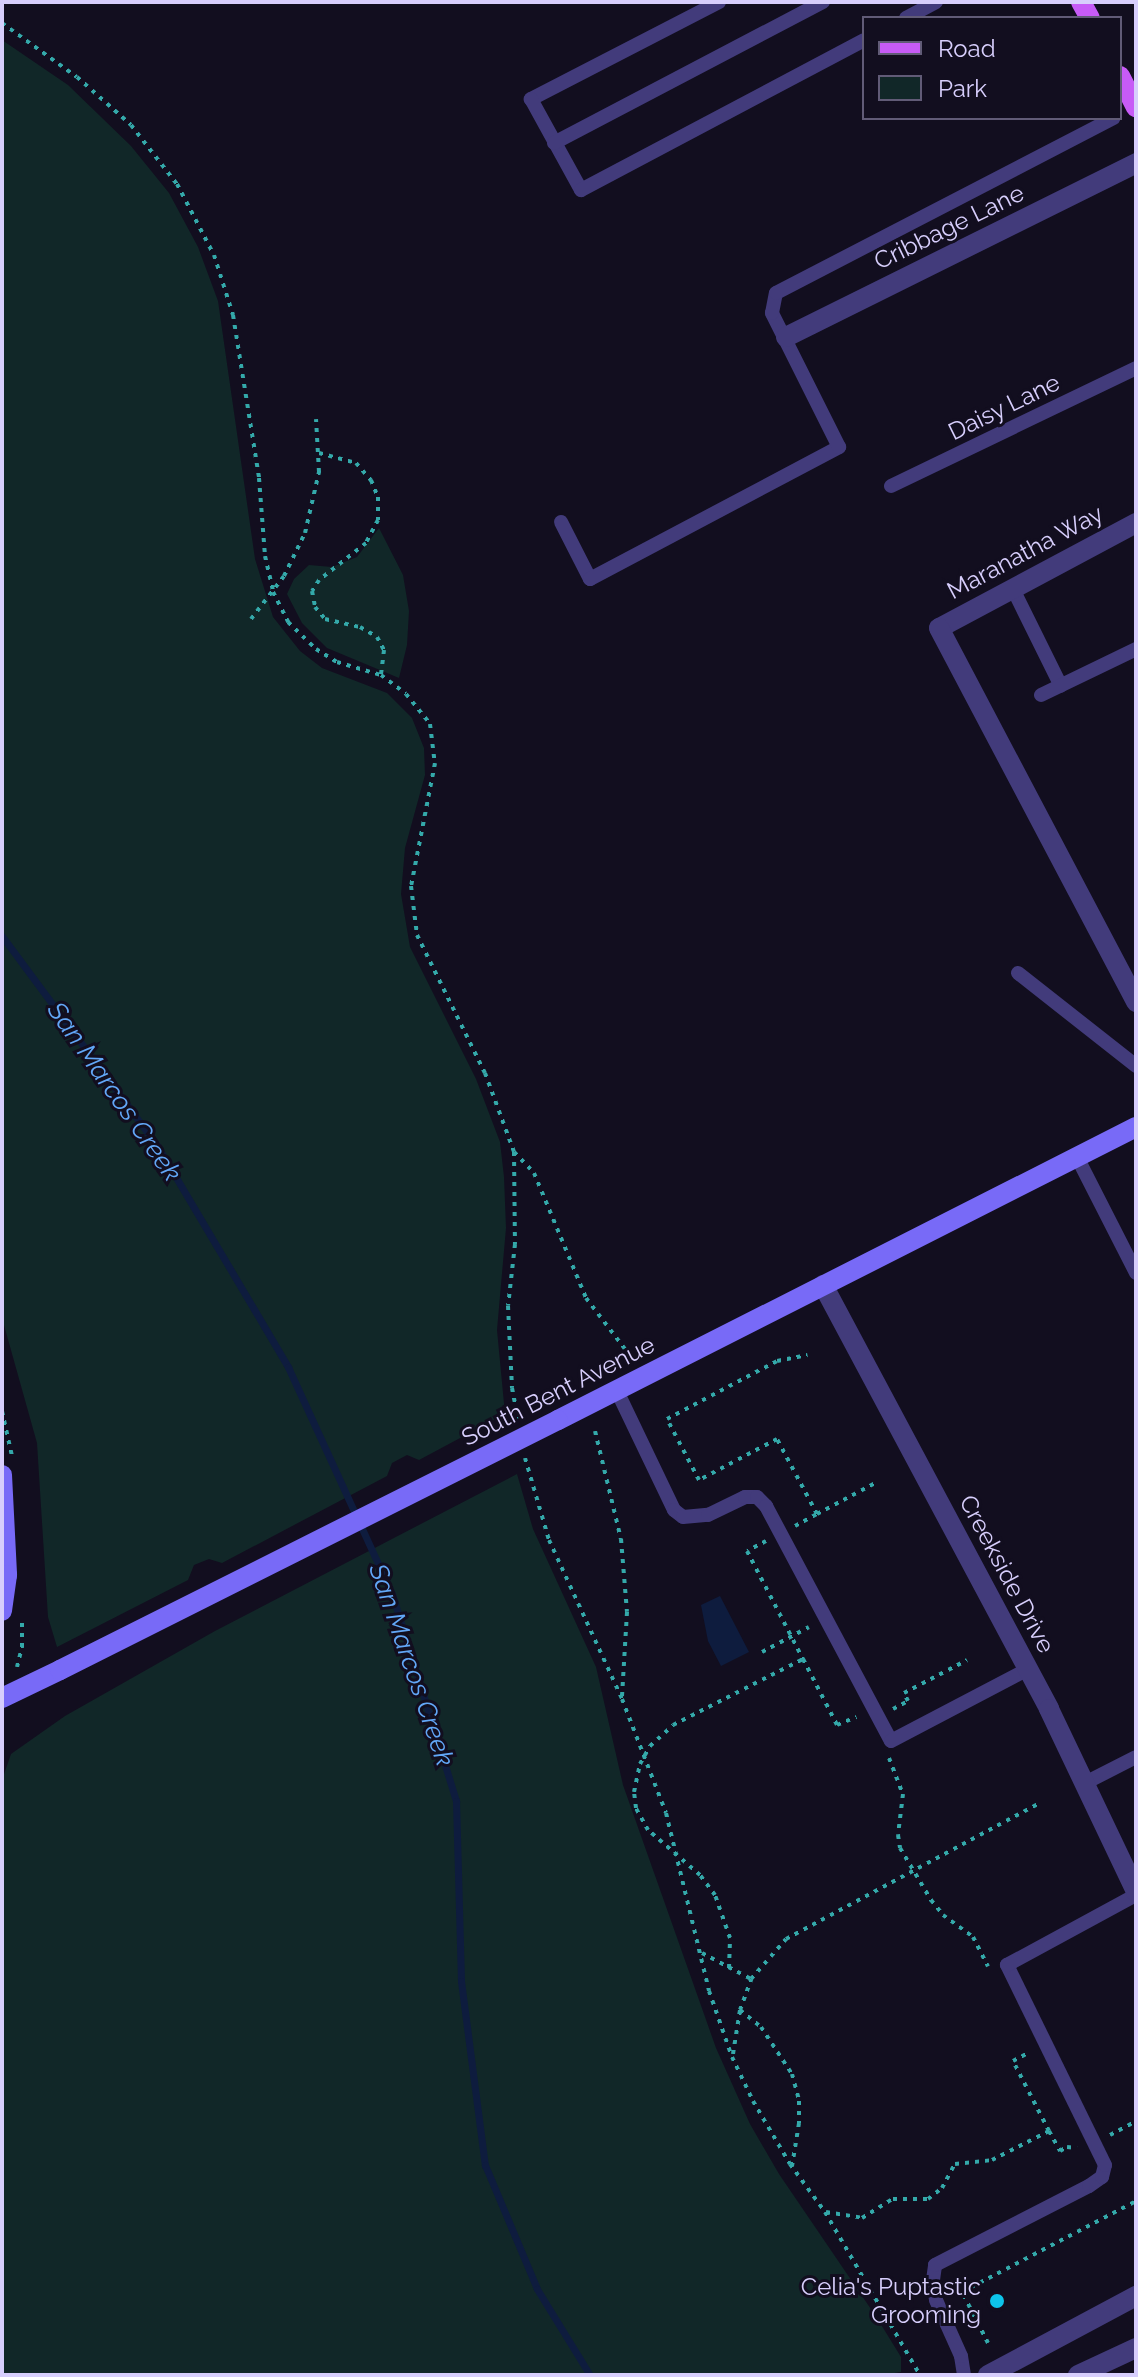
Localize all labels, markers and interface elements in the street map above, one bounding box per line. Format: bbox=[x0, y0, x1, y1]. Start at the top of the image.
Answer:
legend bbox=[862, 16, 1122, 120]
text: Road bbox=[938, 34, 996, 63]
text: Park bbox=[938, 74, 987, 103]
street label: Cribbage Lane bbox=[869, 178, 1029, 276]
street label: Daisy Lane bbox=[943, 368, 1065, 446]
street label: Maranatha Way bbox=[942, 499, 1108, 605]
water label: San Marcos Creek bbox=[40, 996, 188, 1188]
street label: South Bent Avenue bbox=[456, 1330, 660, 1452]
street label: Creekside Drive bbox=[953, 1490, 1061, 1658]
water label: San Marcos Creek bbox=[362, 1560, 460, 1770]
place label: Celia's Puptastic Grooming bbox=[801, 2273, 981, 2329]
marker: Celia's Puptastic Grooming bbox=[988, 2292, 1006, 2310]

